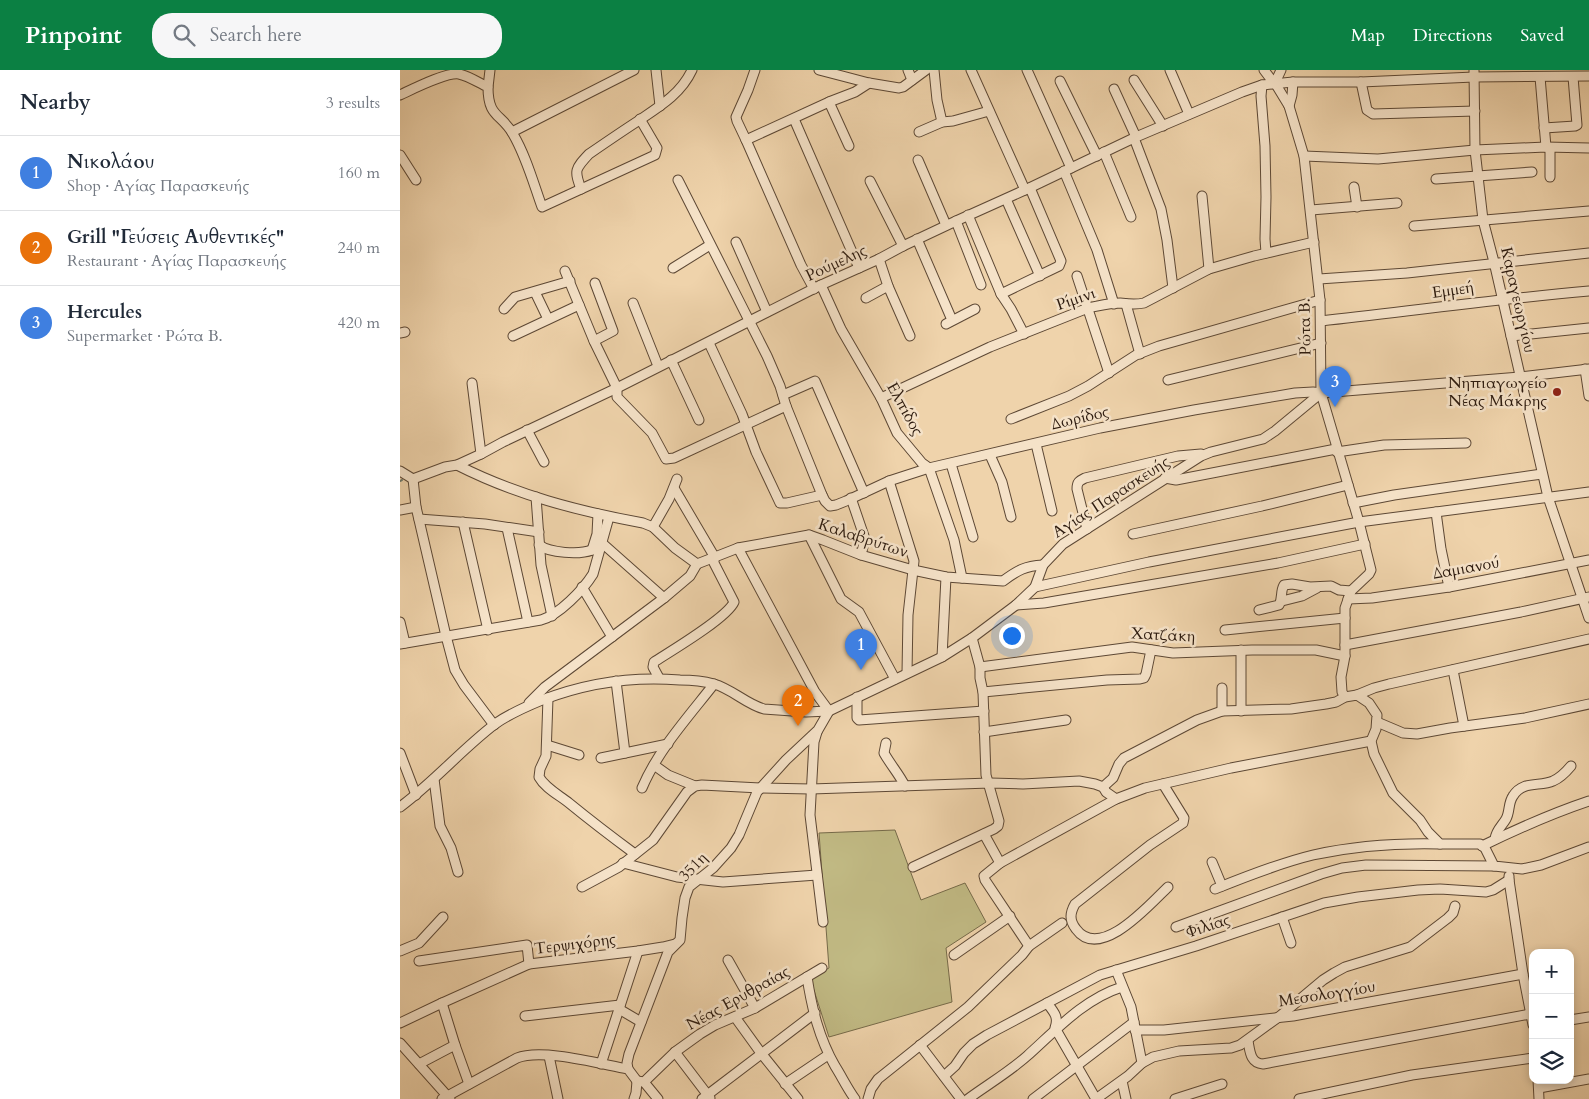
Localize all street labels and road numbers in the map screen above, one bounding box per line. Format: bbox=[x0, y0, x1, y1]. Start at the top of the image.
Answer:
street label: Ρούμελης bbox=[802, 239, 870, 287]
street label: Καραγεωργίου bbox=[1495, 245, 1541, 355]
street label: Εμμεή bbox=[1430, 276, 1476, 304]
street label: Ρίμινι bbox=[1053, 282, 1099, 316]
street label: Ρώτα Β. bbox=[1294, 298, 1316, 356]
street label: Ελπίδος bbox=[881, 378, 929, 440]
street label: Δωρίδος bbox=[1049, 401, 1111, 435]
street label: Αγίας Παρασκευής bbox=[1048, 451, 1174, 543]
street label: Καλαβρύτων bbox=[815, 513, 911, 563]
street label: Δαμιανού bbox=[1431, 551, 1501, 585]
street label: Χατζάκη bbox=[1130, 622, 1196, 648]
street label: 351η bbox=[674, 848, 712, 886]
street label: Φιλίας bbox=[1183, 908, 1233, 943]
street label: Τερψιχόρης bbox=[533, 928, 617, 960]
street label: Νέας Ερυθραίας bbox=[682, 960, 794, 1036]
street label: Μεσολογγίου bbox=[1277, 975, 1377, 1013]

